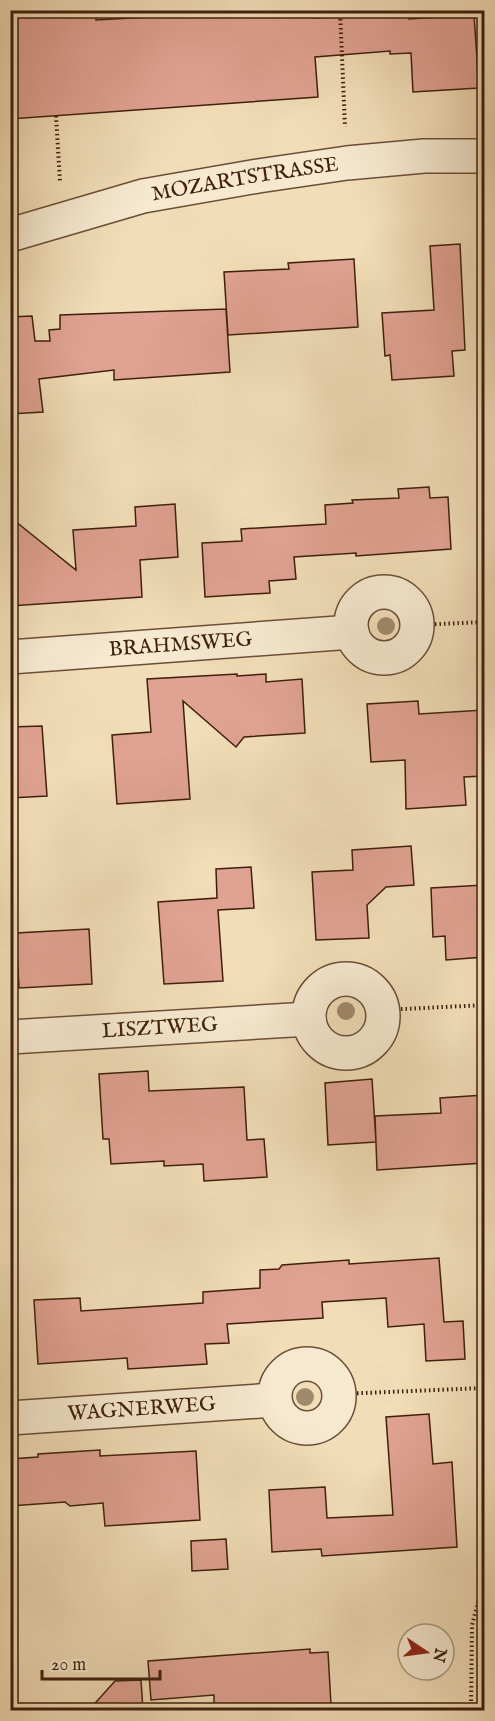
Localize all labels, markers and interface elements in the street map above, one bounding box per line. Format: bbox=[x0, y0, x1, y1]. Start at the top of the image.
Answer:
street label: MOZARTSTRASSE bbox=[149, 151, 340, 208]
street label: BRAHMSWEG bbox=[108, 626, 253, 663]
street label: LISZTWEG bbox=[101, 1011, 219, 1045]
street label: WAGNERWEG bbox=[67, 1390, 217, 1428]
north arrow bbox=[396, 1622, 456, 1682]
scale bar bbox=[42, 1643, 160, 1681]
text: N bbox=[427, 1645, 450, 1664]
text: 20 m bbox=[51, 1654, 86, 1677]

